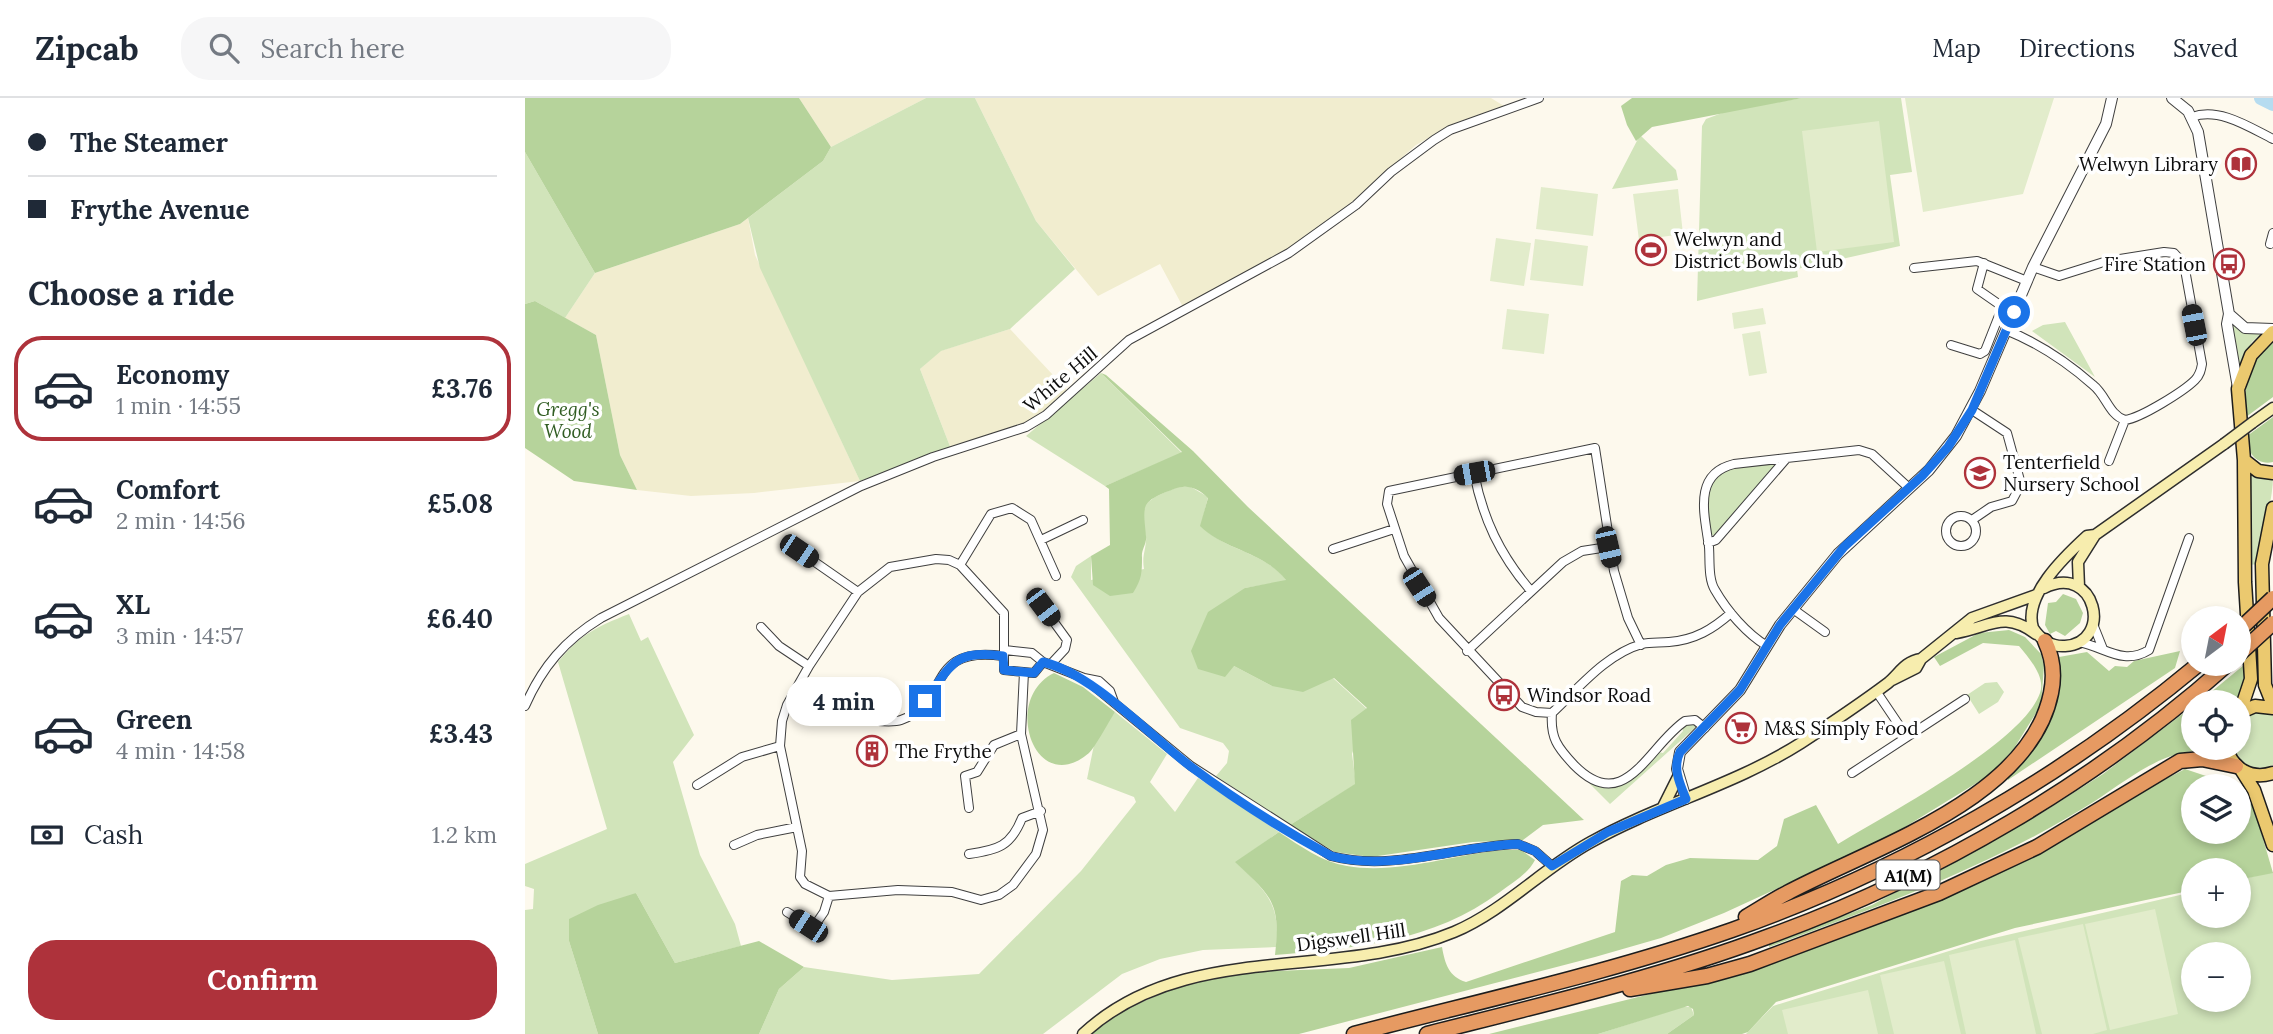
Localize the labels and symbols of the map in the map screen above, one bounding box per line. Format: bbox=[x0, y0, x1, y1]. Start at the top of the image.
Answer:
library icon: Welwyn Library bbox=[2224, 147, 2258, 181]
place label: Welwyn Library bbox=[2079, 152, 2218, 176]
place label: Welwyn and District Bowls Club bbox=[1674, 227, 1843, 273]
sports icon: Welwyn and District Bowls Club bbox=[1634, 233, 1668, 267]
bus stop icon: Fire Station bbox=[2212, 247, 2246, 281]
place label: Fire Station bbox=[2104, 252, 2206, 276]
route start bbox=[1998, 296, 2030, 328]
car bbox=[2180, 302, 2209, 348]
street label: White Hill bbox=[1018, 341, 1102, 417]
park label: Gregg's Wood bbox=[536, 397, 600, 443]
place label: Tenterfield Nursery School bbox=[2003, 450, 2139, 496]
school or university icon: Tenterfield Nursery School bbox=[1963, 456, 1997, 490]
car bbox=[1452, 459, 1497, 487]
car bbox=[1594, 524, 1623, 570]
car bbox=[776, 531, 823, 571]
car bbox=[1399, 564, 1440, 610]
car bbox=[1022, 584, 1065, 630]
north arrow bbox=[2181, 606, 2251, 676]
callout: 4 min bbox=[785, 676, 901, 726]
bus stop icon: Windsor Road bbox=[1487, 678, 1521, 712]
place label: Windsor Road bbox=[1527, 683, 1651, 707]
route end bbox=[909, 685, 941, 717]
supermarket icon: M&S Simply Food bbox=[1724, 711, 1758, 745]
place label: M&S Simply Food bbox=[1764, 716, 1919, 740]
building icon: The Frythe bbox=[855, 734, 889, 768]
place label: The Frythe bbox=[895, 739, 992, 763]
road number: A1(M) bbox=[1877, 860, 1939, 890]
car bbox=[785, 906, 832, 946]
street label: Digswell Hill bbox=[1295, 917, 1407, 957]

